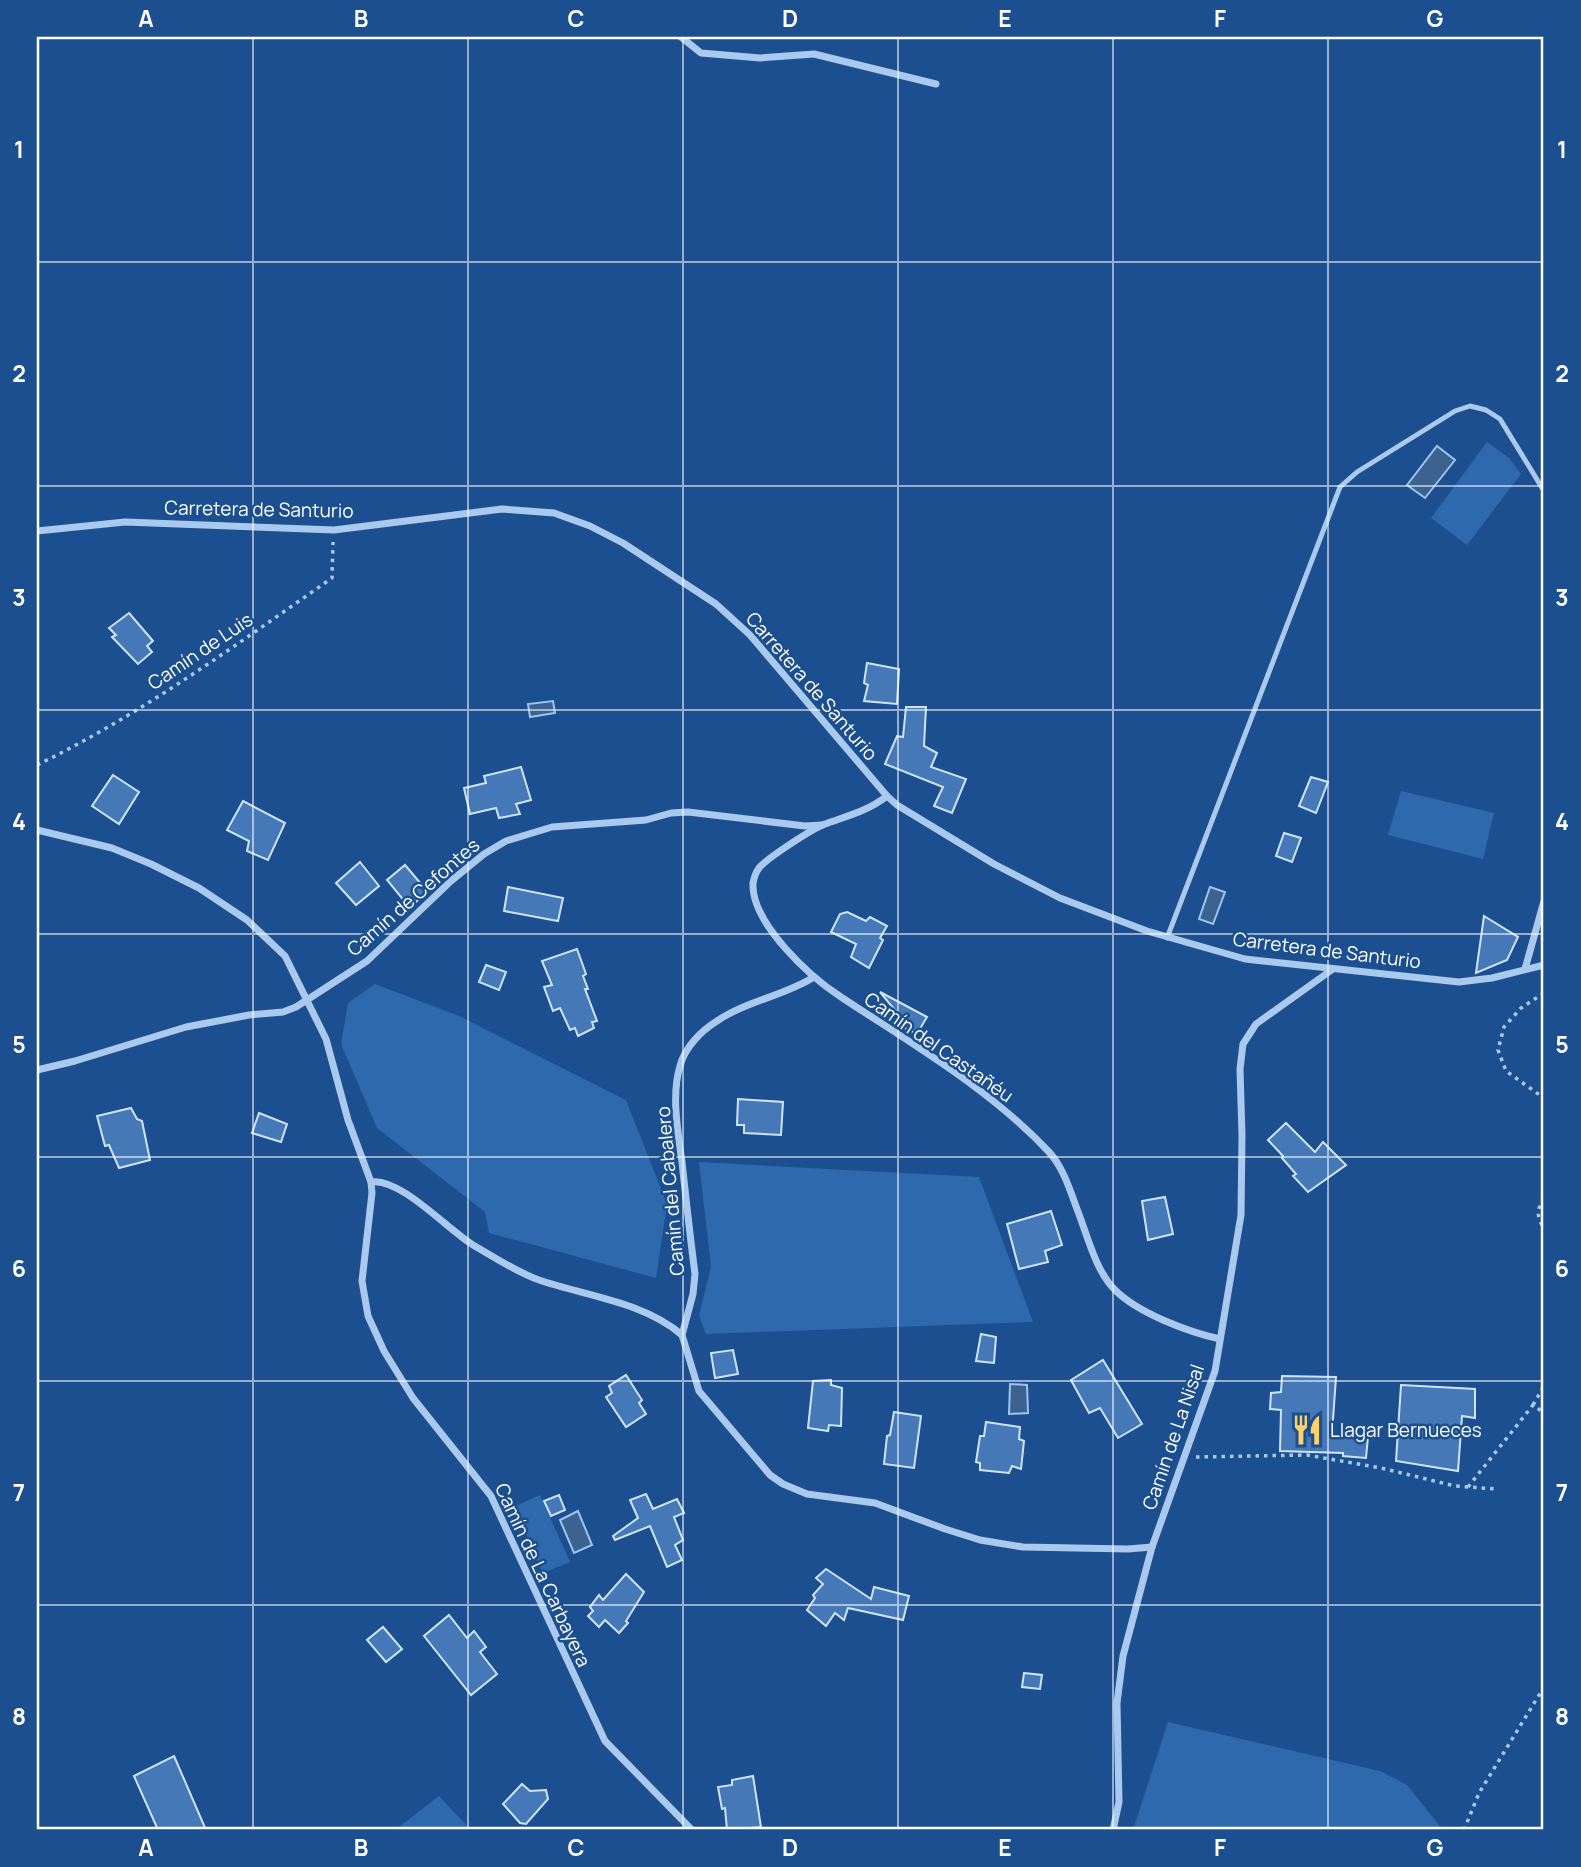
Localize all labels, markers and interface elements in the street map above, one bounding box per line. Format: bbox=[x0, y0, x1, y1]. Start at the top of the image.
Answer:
text: A bbox=[138, 2, 154, 34]
text: B bbox=[354, 2, 368, 34]
text: C bbox=[568, 2, 585, 34]
text: D bbox=[782, 2, 798, 34]
text: E bbox=[998, 2, 1012, 34]
text: F bbox=[1214, 2, 1226, 34]
text: G bbox=[1427, 2, 1444, 34]
text: 1 bbox=[14, 133, 24, 165]
text: 1 bbox=[1557, 133, 1567, 165]
text: 2 bbox=[12, 357, 26, 389]
text: 2 bbox=[1555, 357, 1569, 389]
street label: Carretera de Santurio bbox=[164, 494, 354, 524]
text: 3 bbox=[12, 581, 26, 613]
text: 3 bbox=[1555, 581, 1569, 613]
street label: Camín de Luis bbox=[142, 606, 258, 696]
street label: Carretera de Santurio bbox=[740, 606, 884, 766]
text: 4 bbox=[12, 805, 26, 837]
text: 4 bbox=[1555, 805, 1569, 837]
street label: Camín de Cefontes bbox=[341, 832, 485, 962]
street label: Carretera de Santurio bbox=[1232, 926, 1422, 974]
street label: Camín del Castañéu bbox=[859, 986, 1019, 1108]
text: 5 bbox=[12, 1028, 26, 1060]
text: 5 bbox=[1555, 1028, 1569, 1060]
street label: Camín del Cabalero bbox=[650, 1105, 690, 1277]
text: 6 bbox=[12, 1252, 26, 1284]
text: 6 bbox=[1555, 1252, 1569, 1284]
street label: Camín de La Nisal bbox=[1136, 1361, 1210, 1513]
restaurant icon: Llagar Bernueces bbox=[1290, 1413, 1324, 1447]
place label: Llagar Bernueces bbox=[1330, 1417, 1482, 1443]
text: 7 bbox=[13, 1476, 25, 1508]
text: 7 bbox=[1556, 1476, 1568, 1508]
street label: Camín de La Carbayera bbox=[489, 1479, 597, 1671]
text: 8 bbox=[12, 1700, 26, 1732]
text: 8 bbox=[1555, 1700, 1569, 1732]
text: A bbox=[138, 1831, 154, 1863]
text: B bbox=[354, 1831, 368, 1863]
text: C bbox=[568, 1831, 585, 1863]
text: D bbox=[782, 1831, 798, 1863]
text: E bbox=[998, 1831, 1012, 1863]
text: F bbox=[1214, 1831, 1226, 1863]
text: G bbox=[1427, 1831, 1444, 1863]

